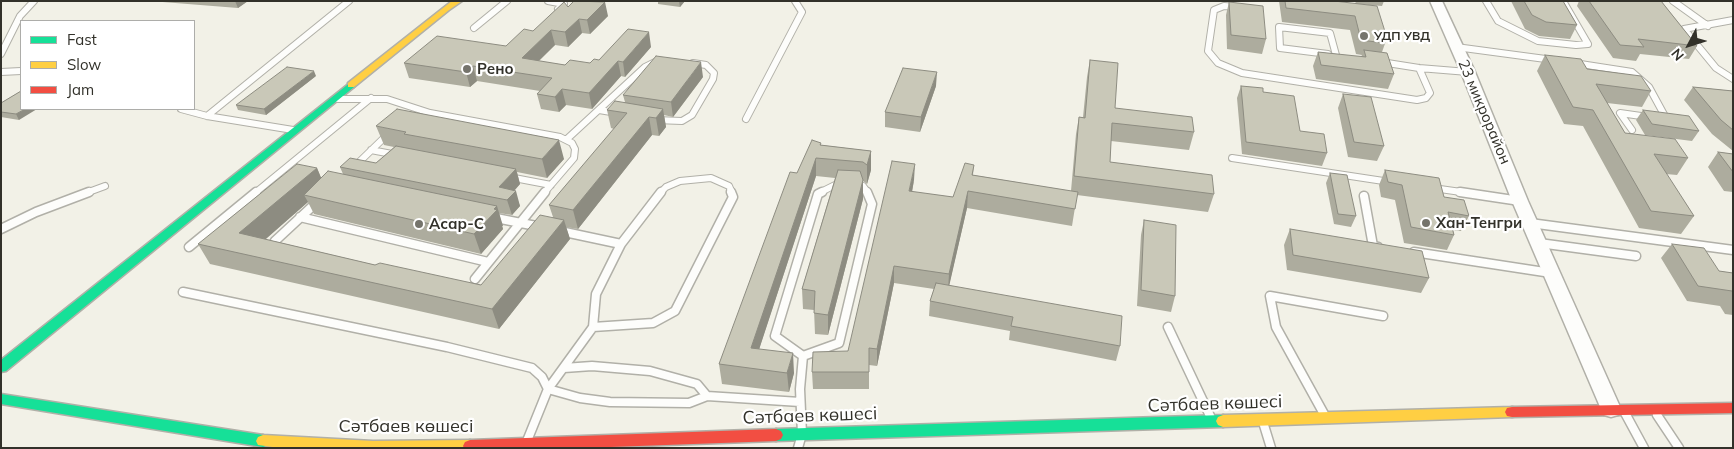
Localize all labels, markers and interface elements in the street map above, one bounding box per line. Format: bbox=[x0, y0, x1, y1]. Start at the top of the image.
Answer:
legend bbox=[20, 20, 195, 110]
north arrow bbox=[1664, 20, 1714, 70]
place label: УДП УВД bbox=[1374, 29, 1430, 43]
text: Fast bbox=[67, 30, 97, 49]
marker: УДП УВД bbox=[1358, 30, 1370, 42]
text: N bbox=[1667, 45, 1688, 64]
text: Slow bbox=[67, 55, 101, 74]
street label: 23 микрорайон bbox=[1454, 57, 1514, 167]
place label: Рено bbox=[477, 60, 514, 78]
marker: Рено bbox=[461, 63, 473, 75]
text: Jam bbox=[67, 80, 94, 99]
place label: Хан-Тенгри bbox=[1436, 214, 1522, 232]
place label: Асар-С bbox=[429, 215, 484, 233]
marker: Хан-Тенгри bbox=[1420, 217, 1432, 229]
marker: Асар-С bbox=[413, 218, 425, 230]
street label: Сәтбаев көшесі bbox=[1147, 391, 1283, 417]
street label: Сәтбаев көшесі bbox=[742, 403, 878, 429]
street label: Сәтбаев көшесі bbox=[339, 416, 473, 438]

